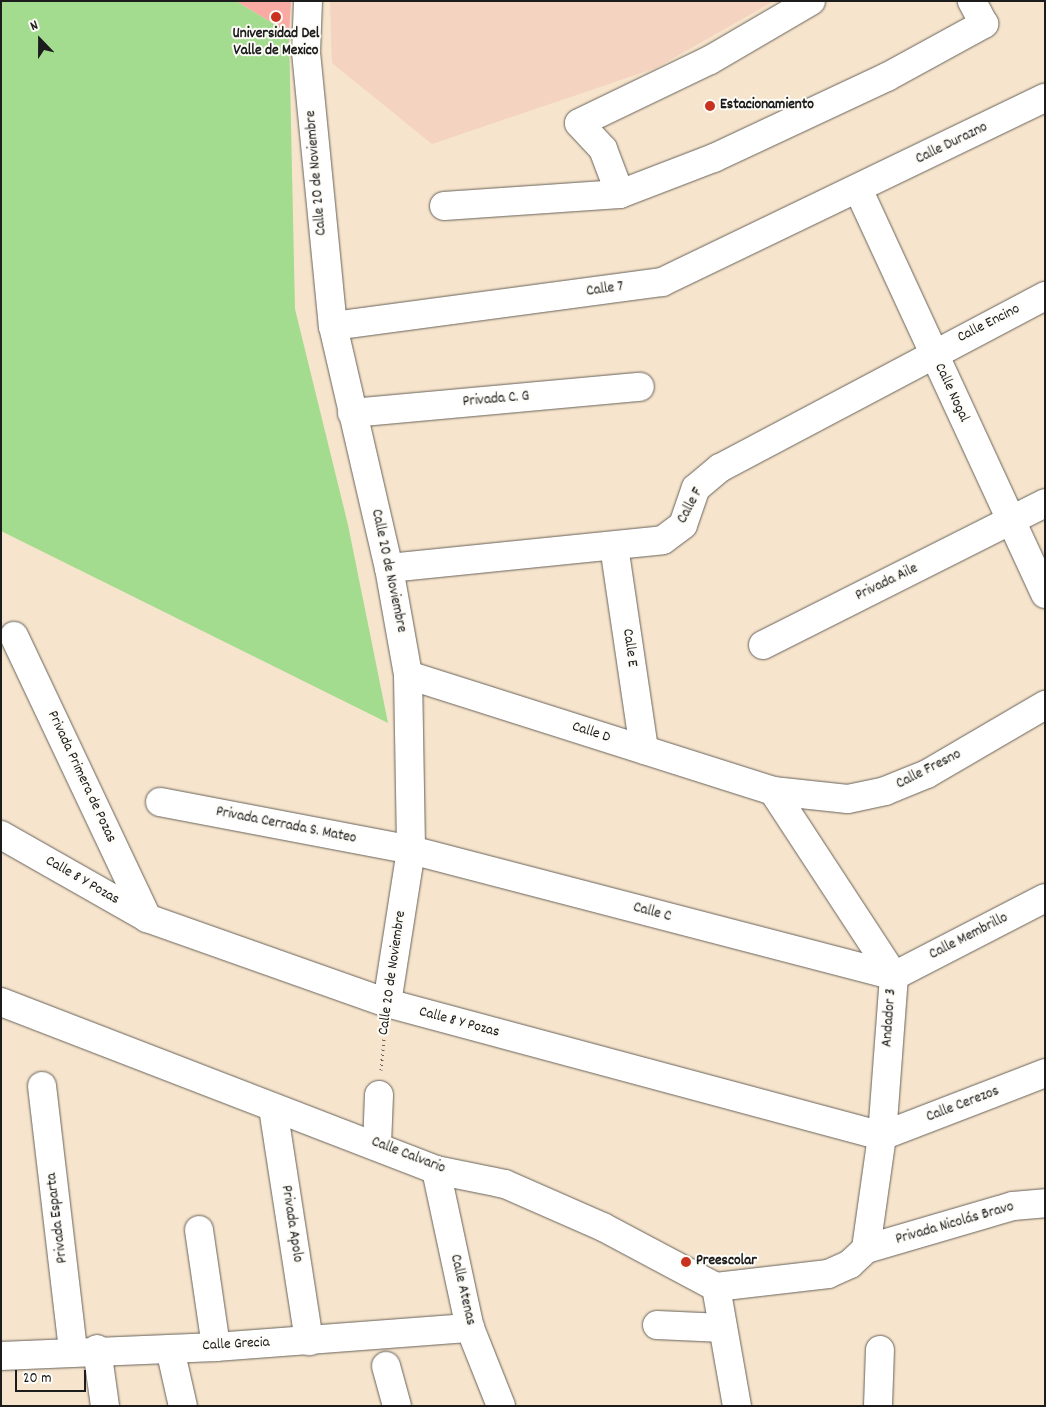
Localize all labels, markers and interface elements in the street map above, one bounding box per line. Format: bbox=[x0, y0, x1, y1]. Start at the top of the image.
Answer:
marker: Universidad Del Valle de Mexico bbox=[270, 11, 282, 23]
north arrow bbox=[15, 15, 65, 65]
text: N bbox=[27, 16, 41, 37]
place label: Universidad Del Valle de Mexico bbox=[233, 25, 319, 60]
place label: Estacionamiento bbox=[720, 97, 814, 115]
marker: Estacionamiento bbox=[704, 100, 716, 112]
street label: Calle 20 de Noviembre bbox=[303, 110, 331, 236]
street label: Calle Durazno bbox=[913, 119, 991, 169]
street label: Calle 7 bbox=[585, 278, 625, 302]
street label: Calle Encino bbox=[955, 301, 1023, 347]
street label: Calle Nogal bbox=[930, 361, 972, 425]
street label: Privada C. G bbox=[462, 388, 530, 412]
street label: Calle F bbox=[674, 485, 708, 527]
street label: Calle 20 de Noviembre bbox=[366, 508, 410, 634]
street label: Privada Aile bbox=[853, 560, 921, 606]
street label: Calle E bbox=[617, 628, 641, 668]
street label: Privada Primera de Pozas bbox=[43, 708, 119, 846]
street label: Calle D bbox=[570, 718, 612, 748]
street label: Calle Fresno bbox=[894, 746, 964, 794]
street label: Privada Cerrada S. Mateo bbox=[214, 804, 358, 848]
street label: Calle 8 Y Pozas bbox=[42, 853, 122, 909]
street label: Calle C bbox=[631, 899, 673, 927]
street label: Calle Membrillo bbox=[927, 909, 1011, 965]
street label: Calle 20 de Noviembre bbox=[375, 910, 411, 1036]
street label: Andador 3 bbox=[879, 988, 901, 1048]
street label: Calle 8 Y Pozas bbox=[417, 1004, 501, 1042]
street label: Calle Cerezos bbox=[924, 1083, 1002, 1127]
street label: Calle Calvario bbox=[368, 1134, 448, 1178]
street label: Privada Esparta bbox=[44, 1172, 72, 1264]
street label: Privada Apolo bbox=[276, 1184, 306, 1264]
street label: Privada Nicolás Bravo bbox=[894, 1199, 1016, 1249]
street label: Calle Atenas bbox=[445, 1253, 479, 1327]
place label: Preescolar bbox=[696, 1253, 757, 1271]
marker: Preescolar bbox=[680, 1256, 692, 1268]
street label: Calle Grecia bbox=[202, 1334, 270, 1356]
scale bar bbox=[18, 1360, 89, 1392]
text: 20 m bbox=[23, 1368, 51, 1390]

